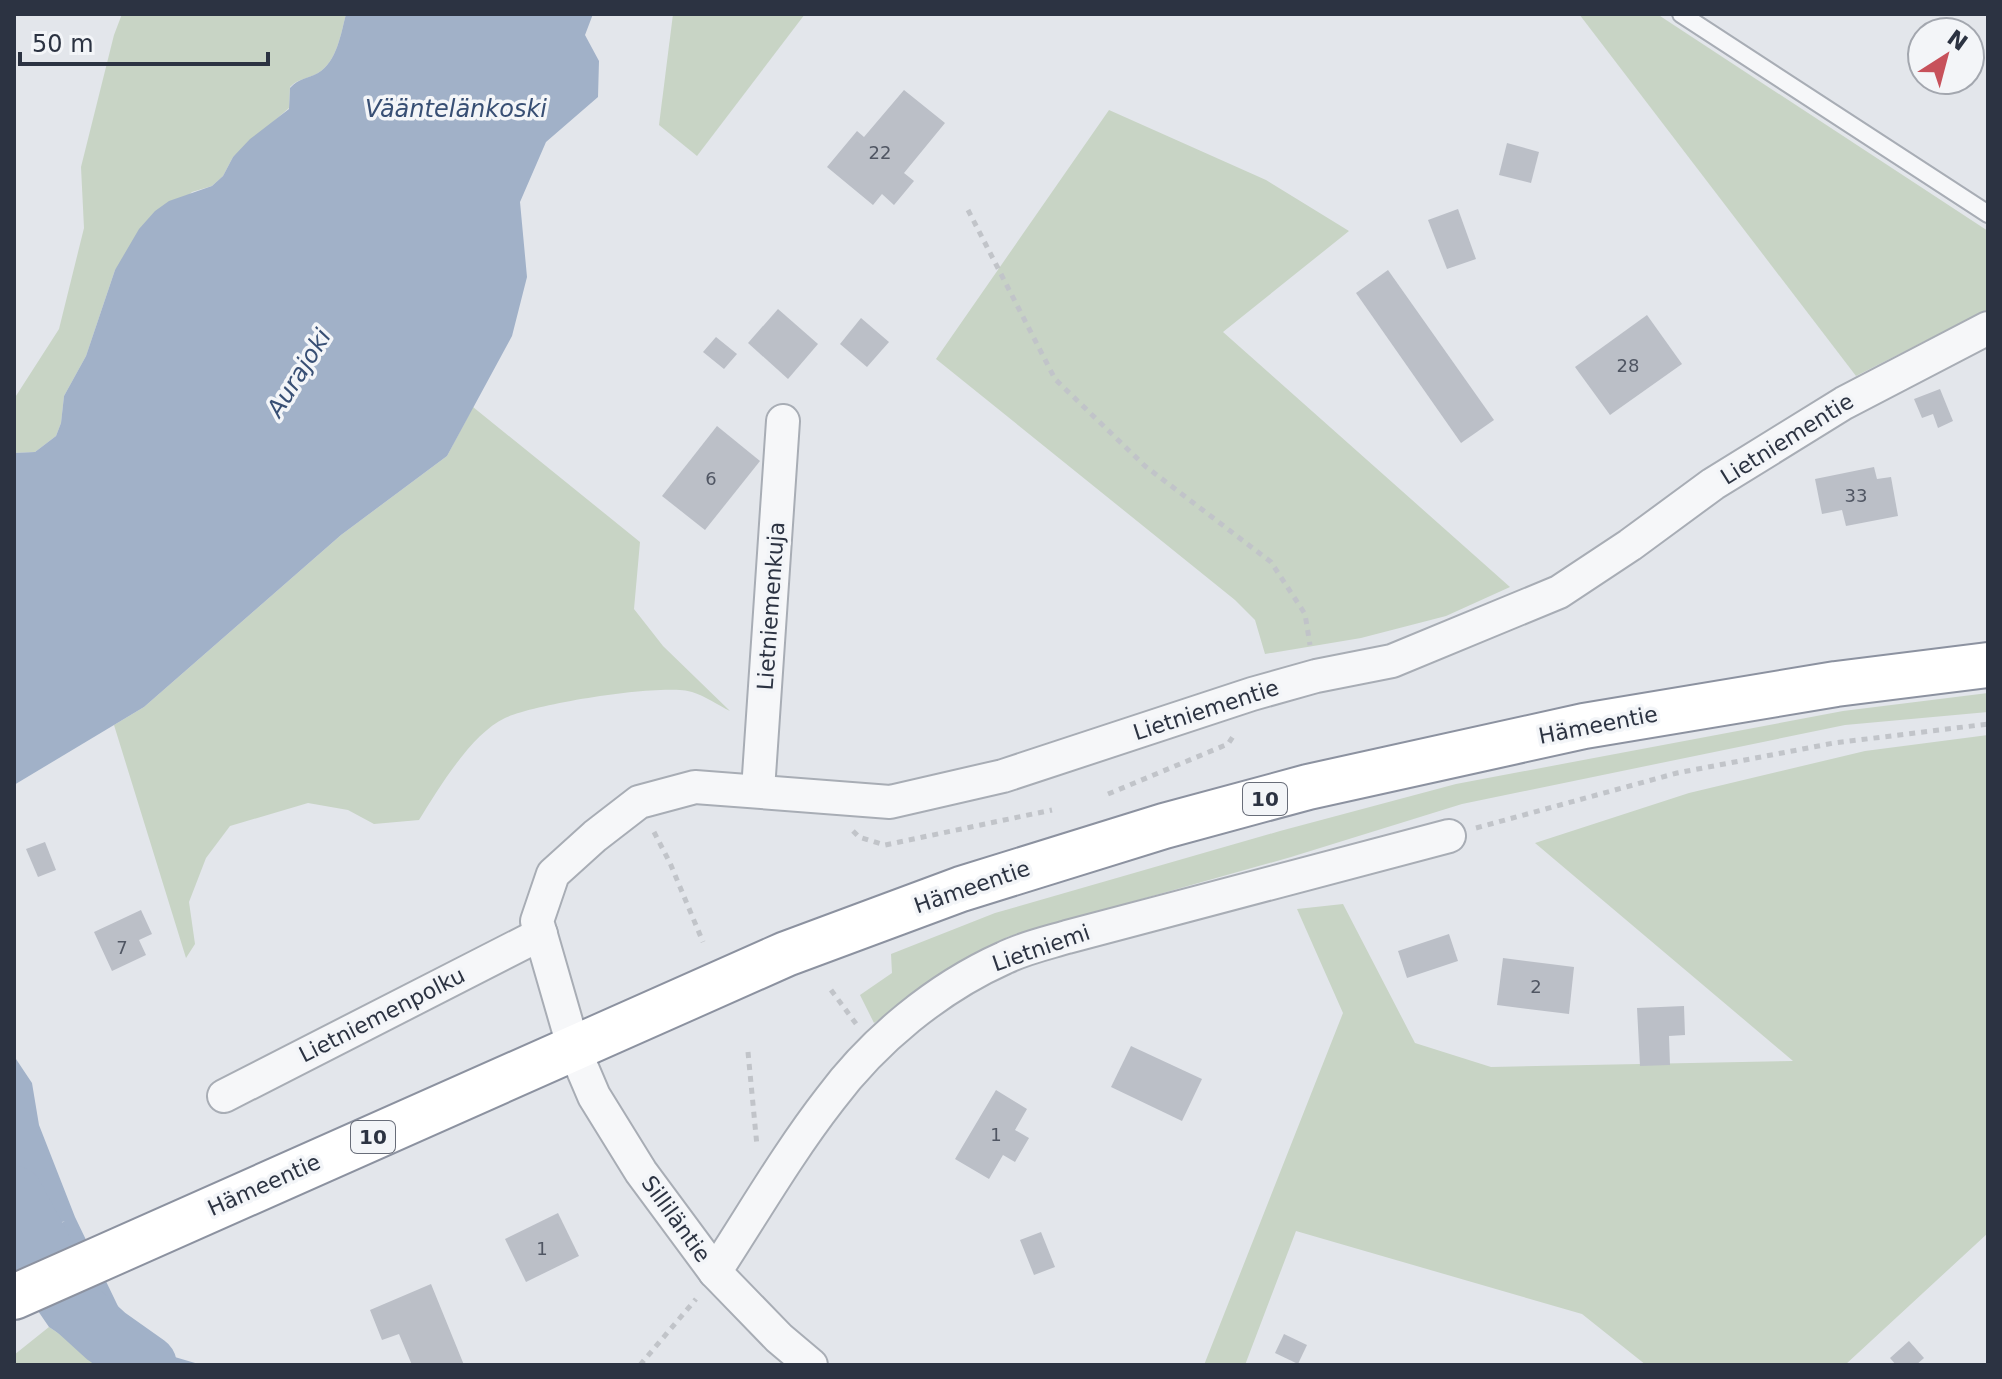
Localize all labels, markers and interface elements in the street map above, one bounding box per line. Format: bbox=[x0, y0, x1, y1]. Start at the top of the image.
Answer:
scale bar bbox=[20, 16, 268, 66]
north arrow bbox=[1906, 16, 1986, 96]
text: N bbox=[1943, 25, 1972, 56]
text: 50 m bbox=[32, 30, 94, 58]
water label: Vääntelänkoski bbox=[365, 95, 547, 123]
house number: 22 bbox=[869, 142, 891, 163]
water label: Aurajoki bbox=[260, 324, 337, 424]
house number: 28 bbox=[1617, 355, 1639, 376]
street label: Lietniementie bbox=[1716, 388, 1858, 490]
house number: 6 bbox=[705, 468, 717, 489]
house number: 33 bbox=[1845, 485, 1867, 506]
street label: Lietniemenkuja bbox=[753, 521, 789, 691]
street label: Lietniementie bbox=[1130, 675, 1282, 745]
street label: Hämeentie bbox=[1536, 701, 1660, 749]
road number: 10 bbox=[1243, 783, 1287, 815]
street label: Hämeentie bbox=[911, 856, 1033, 918]
street label: Lietniemi bbox=[989, 920, 1093, 976]
house number: 7 bbox=[116, 937, 128, 958]
street label: Lietniemenpolku bbox=[295, 962, 469, 1068]
house number: 2 bbox=[1530, 976, 1542, 997]
road number: 10 bbox=[351, 1121, 395, 1153]
house number: 1 bbox=[990, 1124, 1002, 1145]
street label: Hämeentie bbox=[204, 1149, 324, 1221]
street label: Silliläntie bbox=[636, 1171, 716, 1267]
house number: 1 bbox=[536, 1238, 548, 1259]

